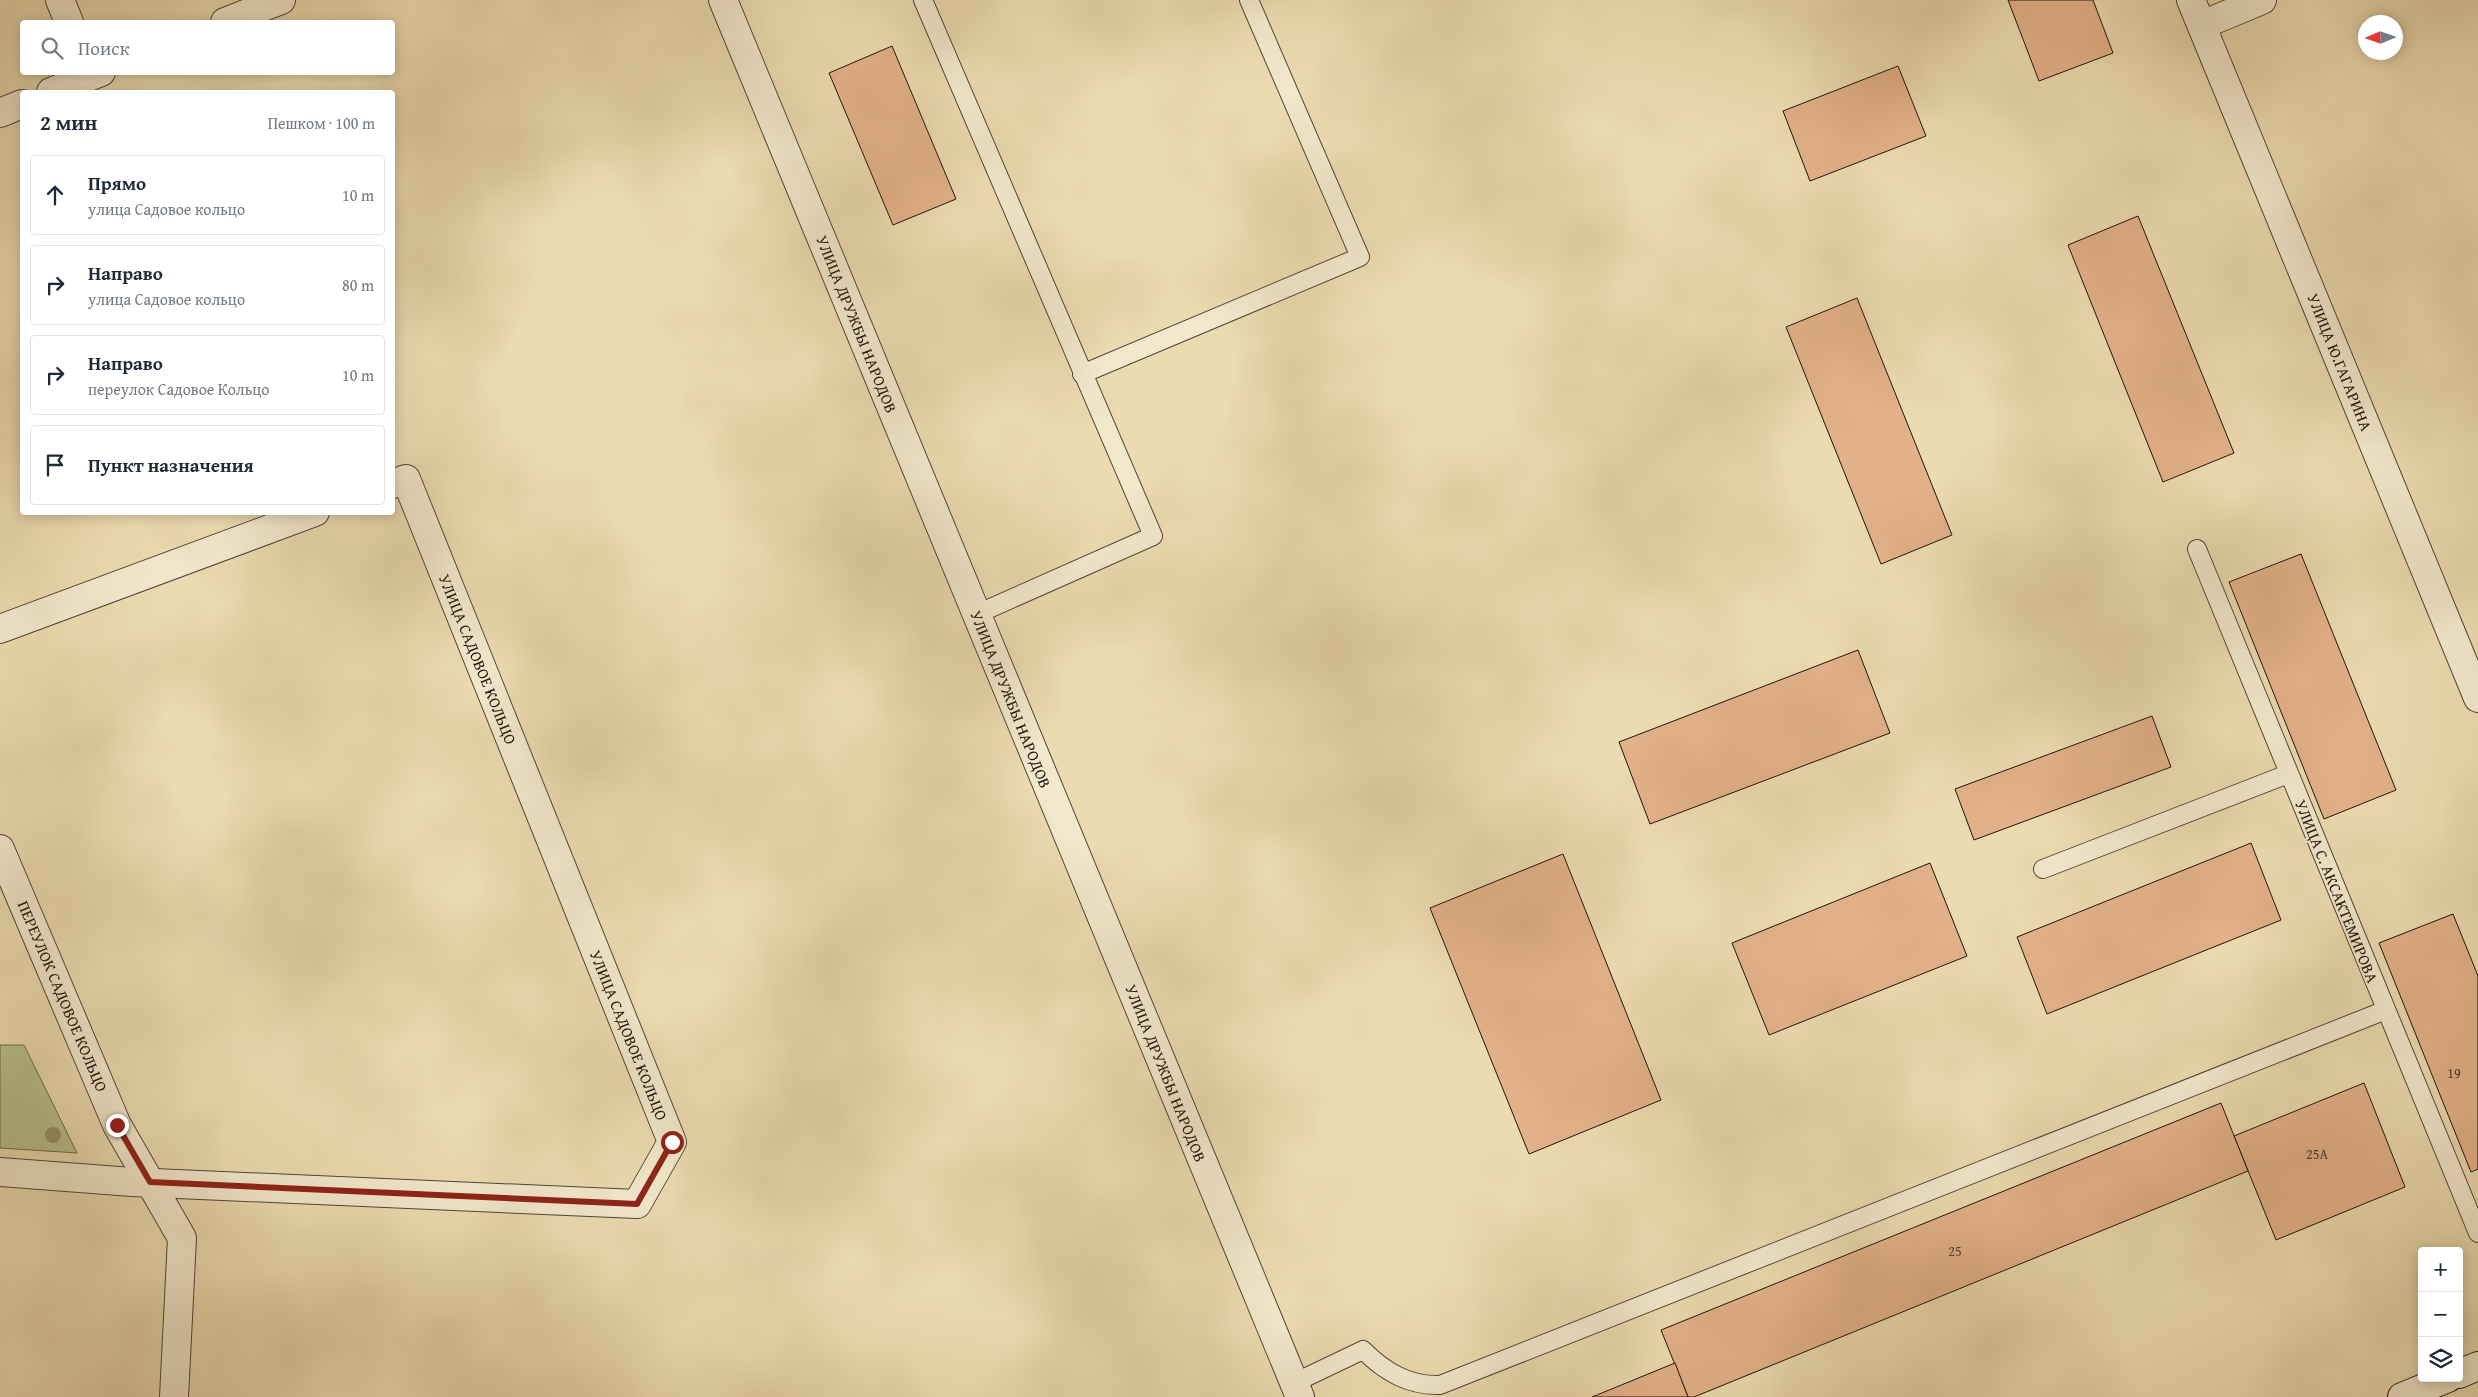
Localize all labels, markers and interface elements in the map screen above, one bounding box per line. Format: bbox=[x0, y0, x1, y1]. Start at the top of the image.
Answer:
north arrow bbox=[2358, 15, 2403, 60]
search box bbox=[20, 20, 395, 75]
icon: search bbox=[38, 34, 66, 62]
text: Поиск bbox=[78, 34, 130, 62]
text: 2 мин bbox=[40, 107, 97, 138]
text: Пешком · 100 m bbox=[268, 111, 375, 135]
text: Прямо bbox=[88, 169, 146, 197]
icon: ahead bbox=[41, 181, 69, 209]
text: 10 m bbox=[342, 183, 374, 207]
text: улица Садовое кольцо bbox=[88, 197, 245, 221]
street label: УЛИЦА ДРУЖБЫ НАРОДОВ bbox=[810, 232, 904, 416]
text: Направо bbox=[88, 259, 163, 287]
icon: right bbox=[41, 271, 69, 299]
text: 80 m bbox=[342, 273, 374, 297]
text: улица Садовое кольцо bbox=[88, 287, 245, 311]
street label: УЛИЦА Ю.ГАГАРИНА bbox=[2301, 290, 2379, 435]
text: Направо bbox=[88, 349, 163, 377]
icon: right bbox=[41, 361, 69, 389]
text: 10 m bbox=[342, 363, 374, 387]
text: переулок Садовое Кольцо bbox=[88, 377, 269, 401]
icon: arrive bbox=[41, 451, 69, 479]
text: Пункт назначения bbox=[88, 451, 254, 479]
street label: УЛИЦА САДОВОЕ КОЛЬЦО bbox=[433, 570, 523, 748]
street label: УЛИЦА ДРУЖБЫ НАРОДОВ bbox=[964, 607, 1058, 791]
street label: УЛИЦА С. АКСАКТЕМИРОВА bbox=[2289, 796, 2385, 986]
street label: ПЕРЕУЛОК САДОВОЕ КОЛЬЦО bbox=[12, 897, 114, 1096]
street label: УЛИЦА САДОВОЕ КОЛЬЦО bbox=[584, 946, 674, 1124]
street label: УЛИЦА ДРУЖБЫ НАРОДОВ bbox=[1119, 981, 1213, 1165]
house number: 19 bbox=[2447, 1063, 2461, 1083]
route end bbox=[106, 1114, 129, 1137]
route start bbox=[661, 1131, 684, 1154]
house number: 25А bbox=[2306, 1144, 2328, 1164]
house number: 25 bbox=[1948, 1241, 1962, 1261]
map controls bbox=[2418, 1247, 2463, 1382]
button: + bbox=[2418, 1247, 2463, 1292]
button: − bbox=[2418, 1292, 2463, 1337]
button: layers bbox=[2418, 1337, 2463, 1382]

